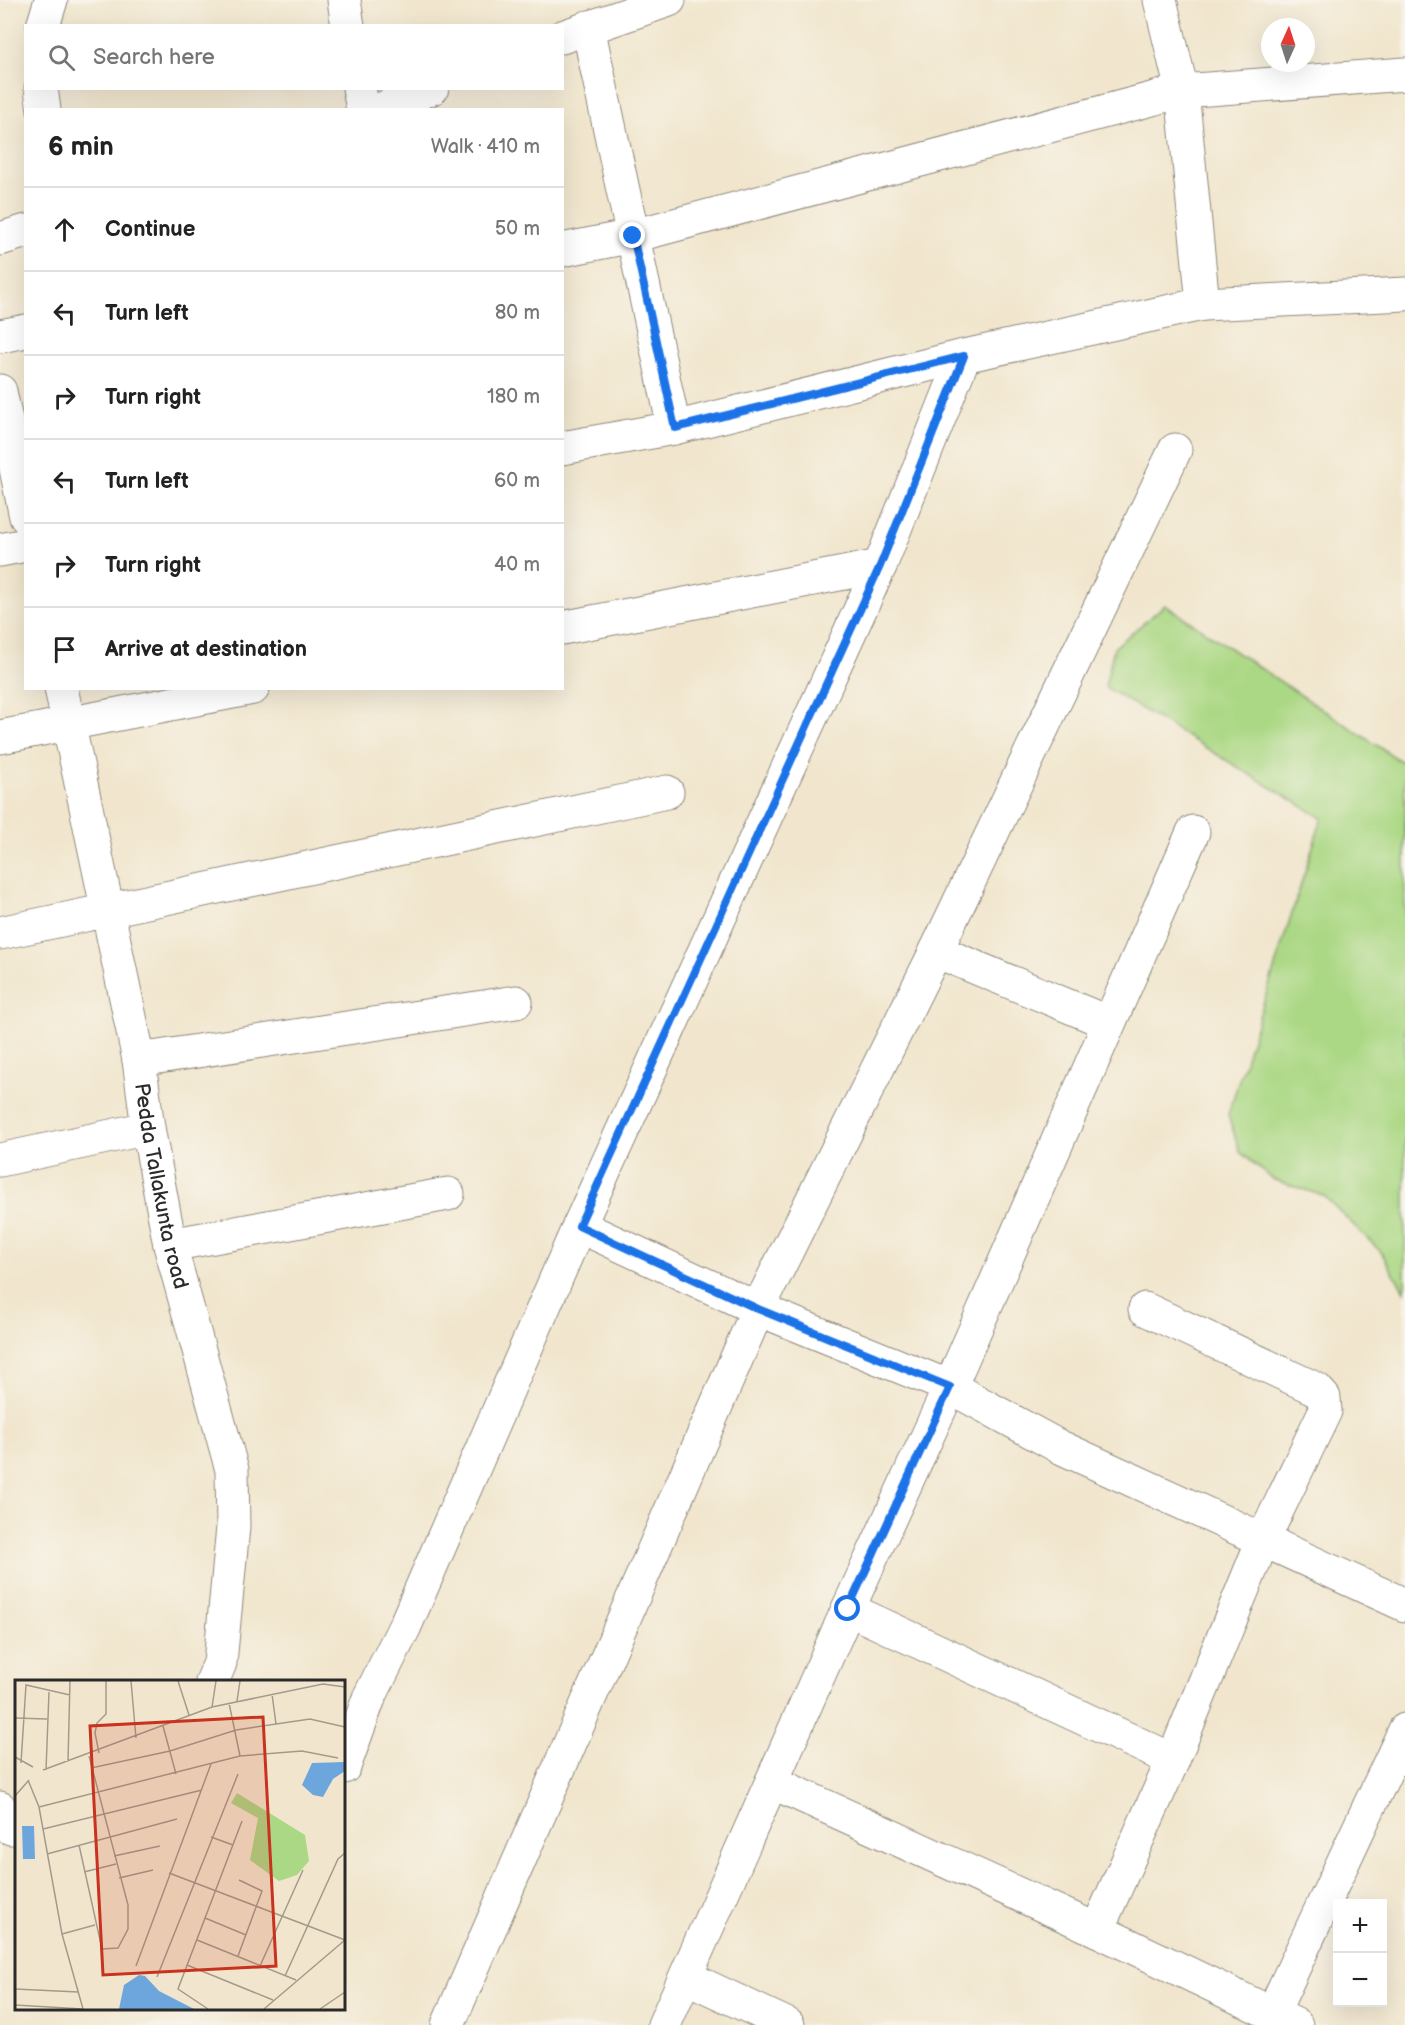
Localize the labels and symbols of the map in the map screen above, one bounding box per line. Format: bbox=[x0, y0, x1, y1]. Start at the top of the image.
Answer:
north arrow bbox=[1261, 18, 1315, 72]
route end bbox=[619, 222, 645, 248]
street label: Pedda Tallakunta road bbox=[129, 1081, 194, 1292]
route start bbox=[834, 1595, 860, 1621]
inset map bbox=[15, 1680, 345, 2010]

